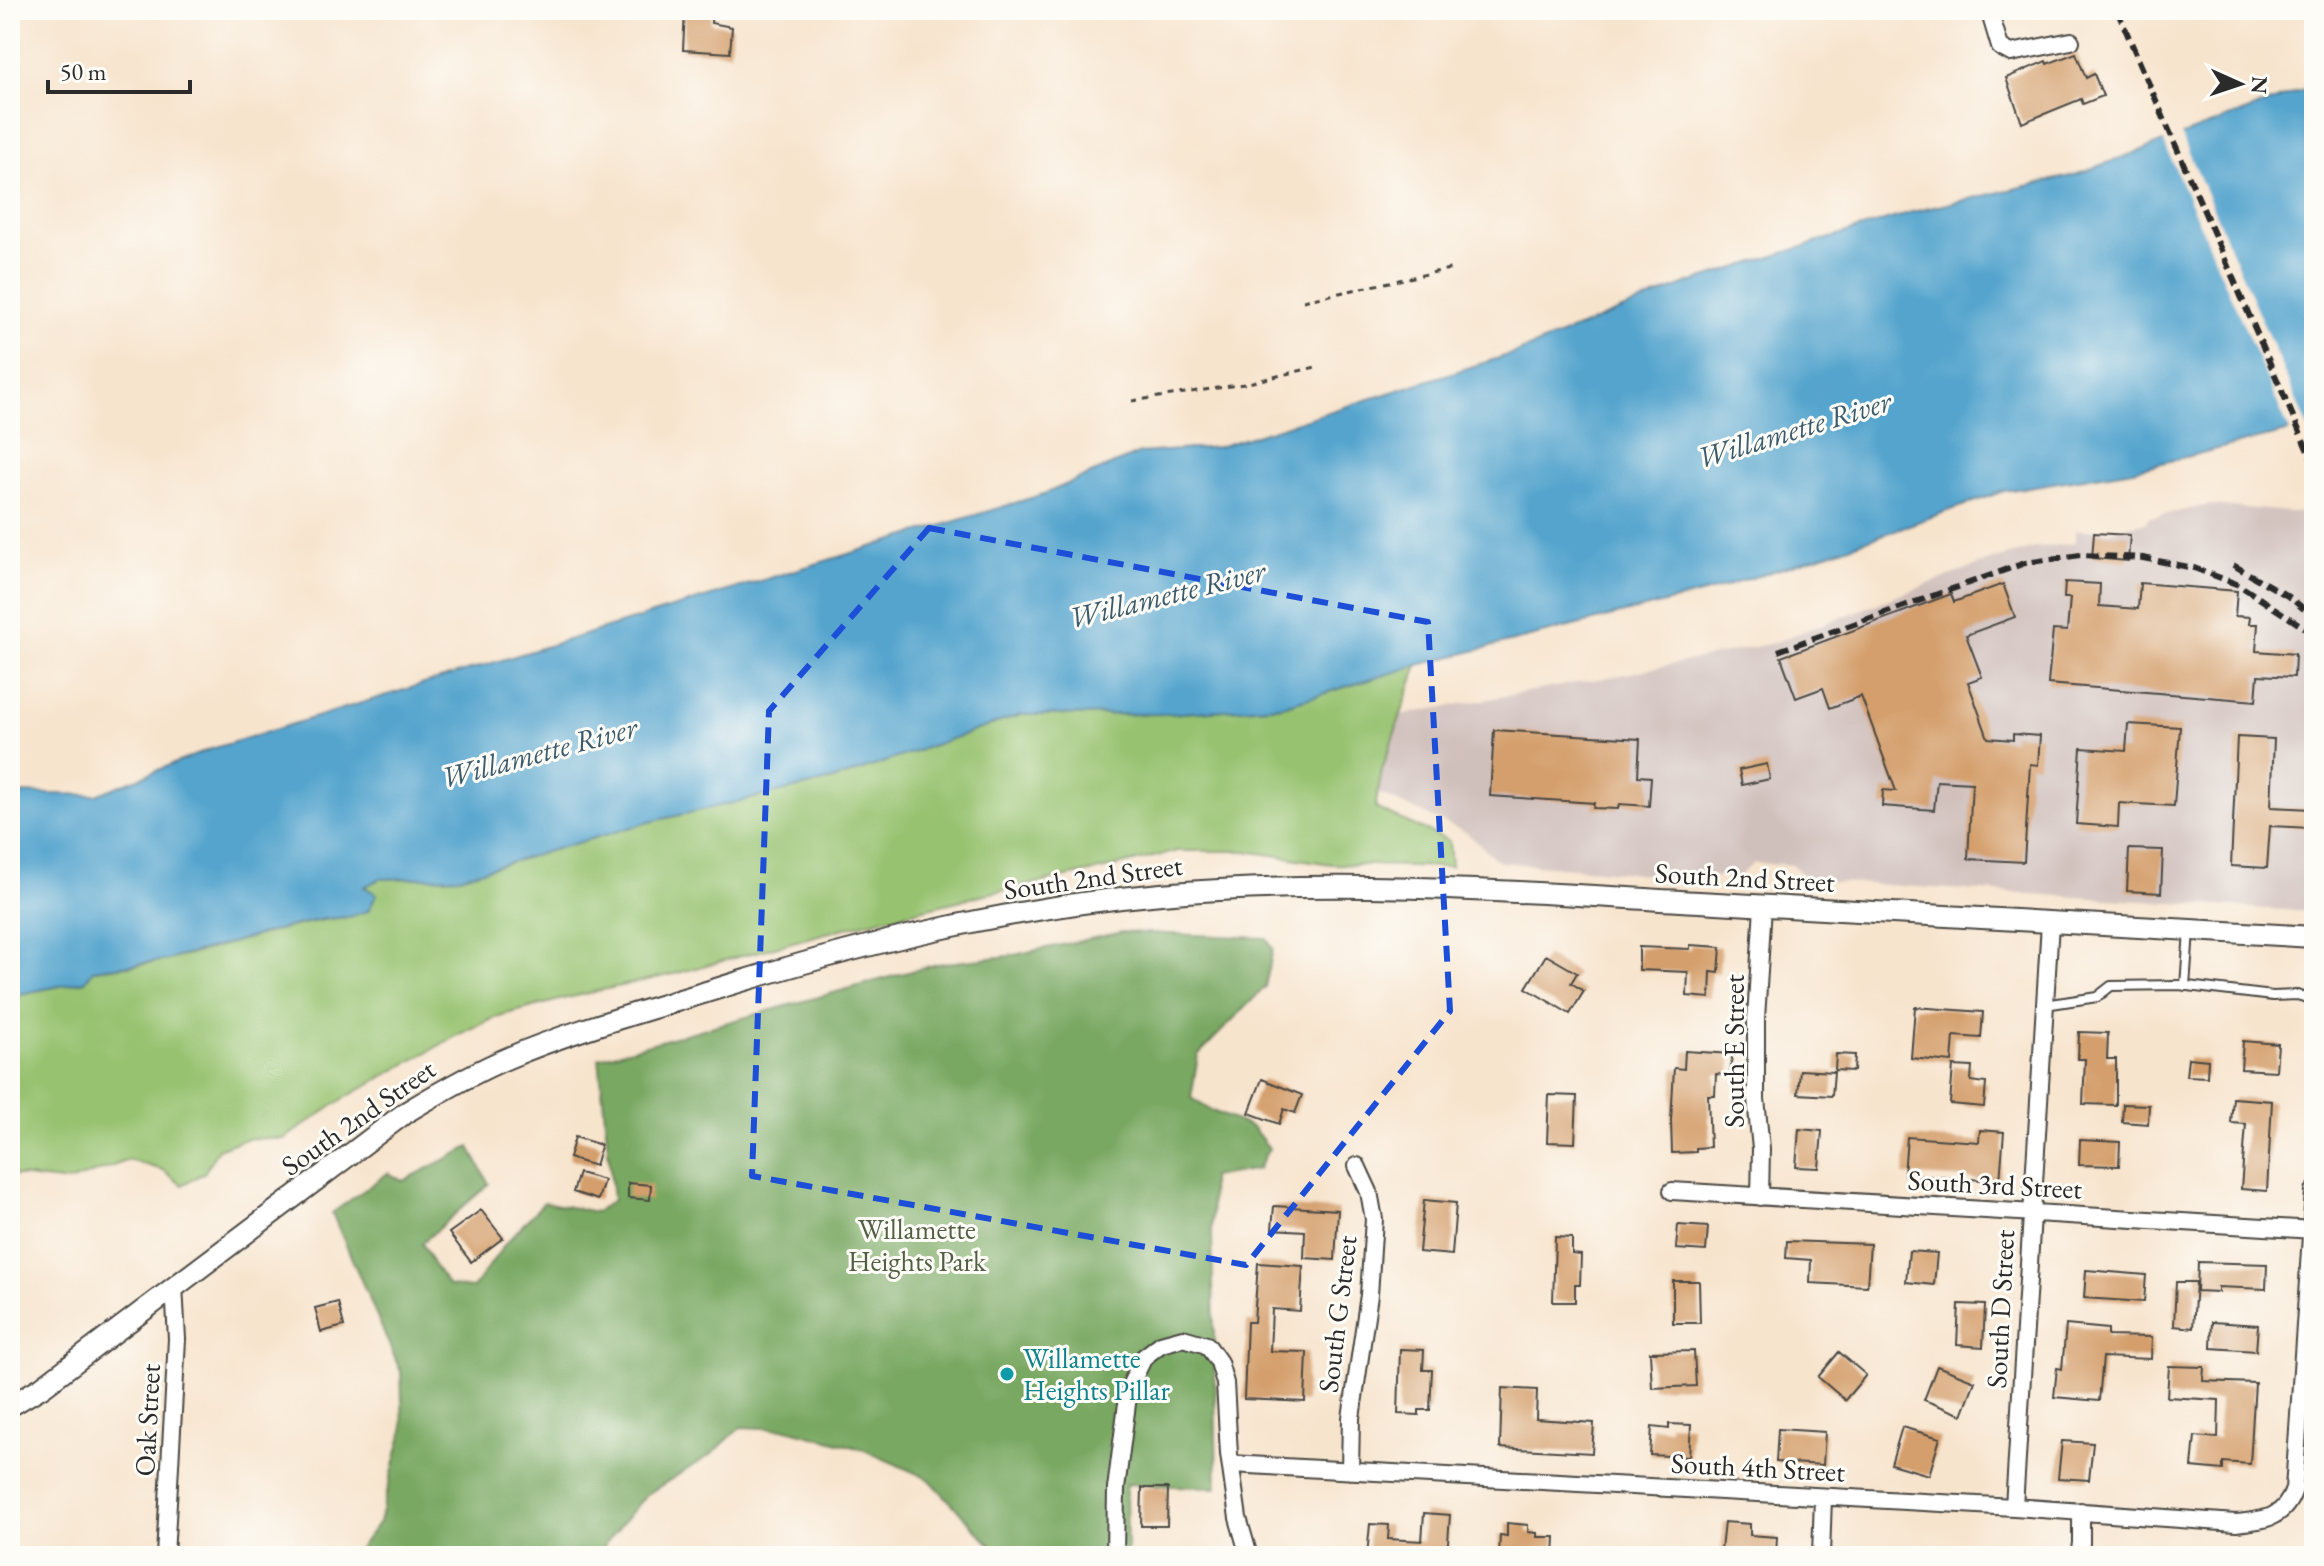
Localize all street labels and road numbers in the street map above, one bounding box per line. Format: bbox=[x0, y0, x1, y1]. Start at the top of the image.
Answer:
street label: South 2nd Street bbox=[1001, 847, 1185, 907]
street label: South 2nd Street bbox=[1654, 854, 1836, 900]
street label: South E Street bbox=[1716, 974, 1752, 1128]
street label: South 2nd Street bbox=[274, 1051, 442, 1183]
street label: South 3rd Street bbox=[1907, 1161, 2083, 1207]
street label: South D Street bbox=[1978, 1229, 2022, 1389]
street label: South G Street bbox=[1310, 1233, 1365, 1395]
street label: Oak Street bbox=[126, 1363, 168, 1477]
street label: South 4th Street bbox=[1670, 1444, 1846, 1490]

